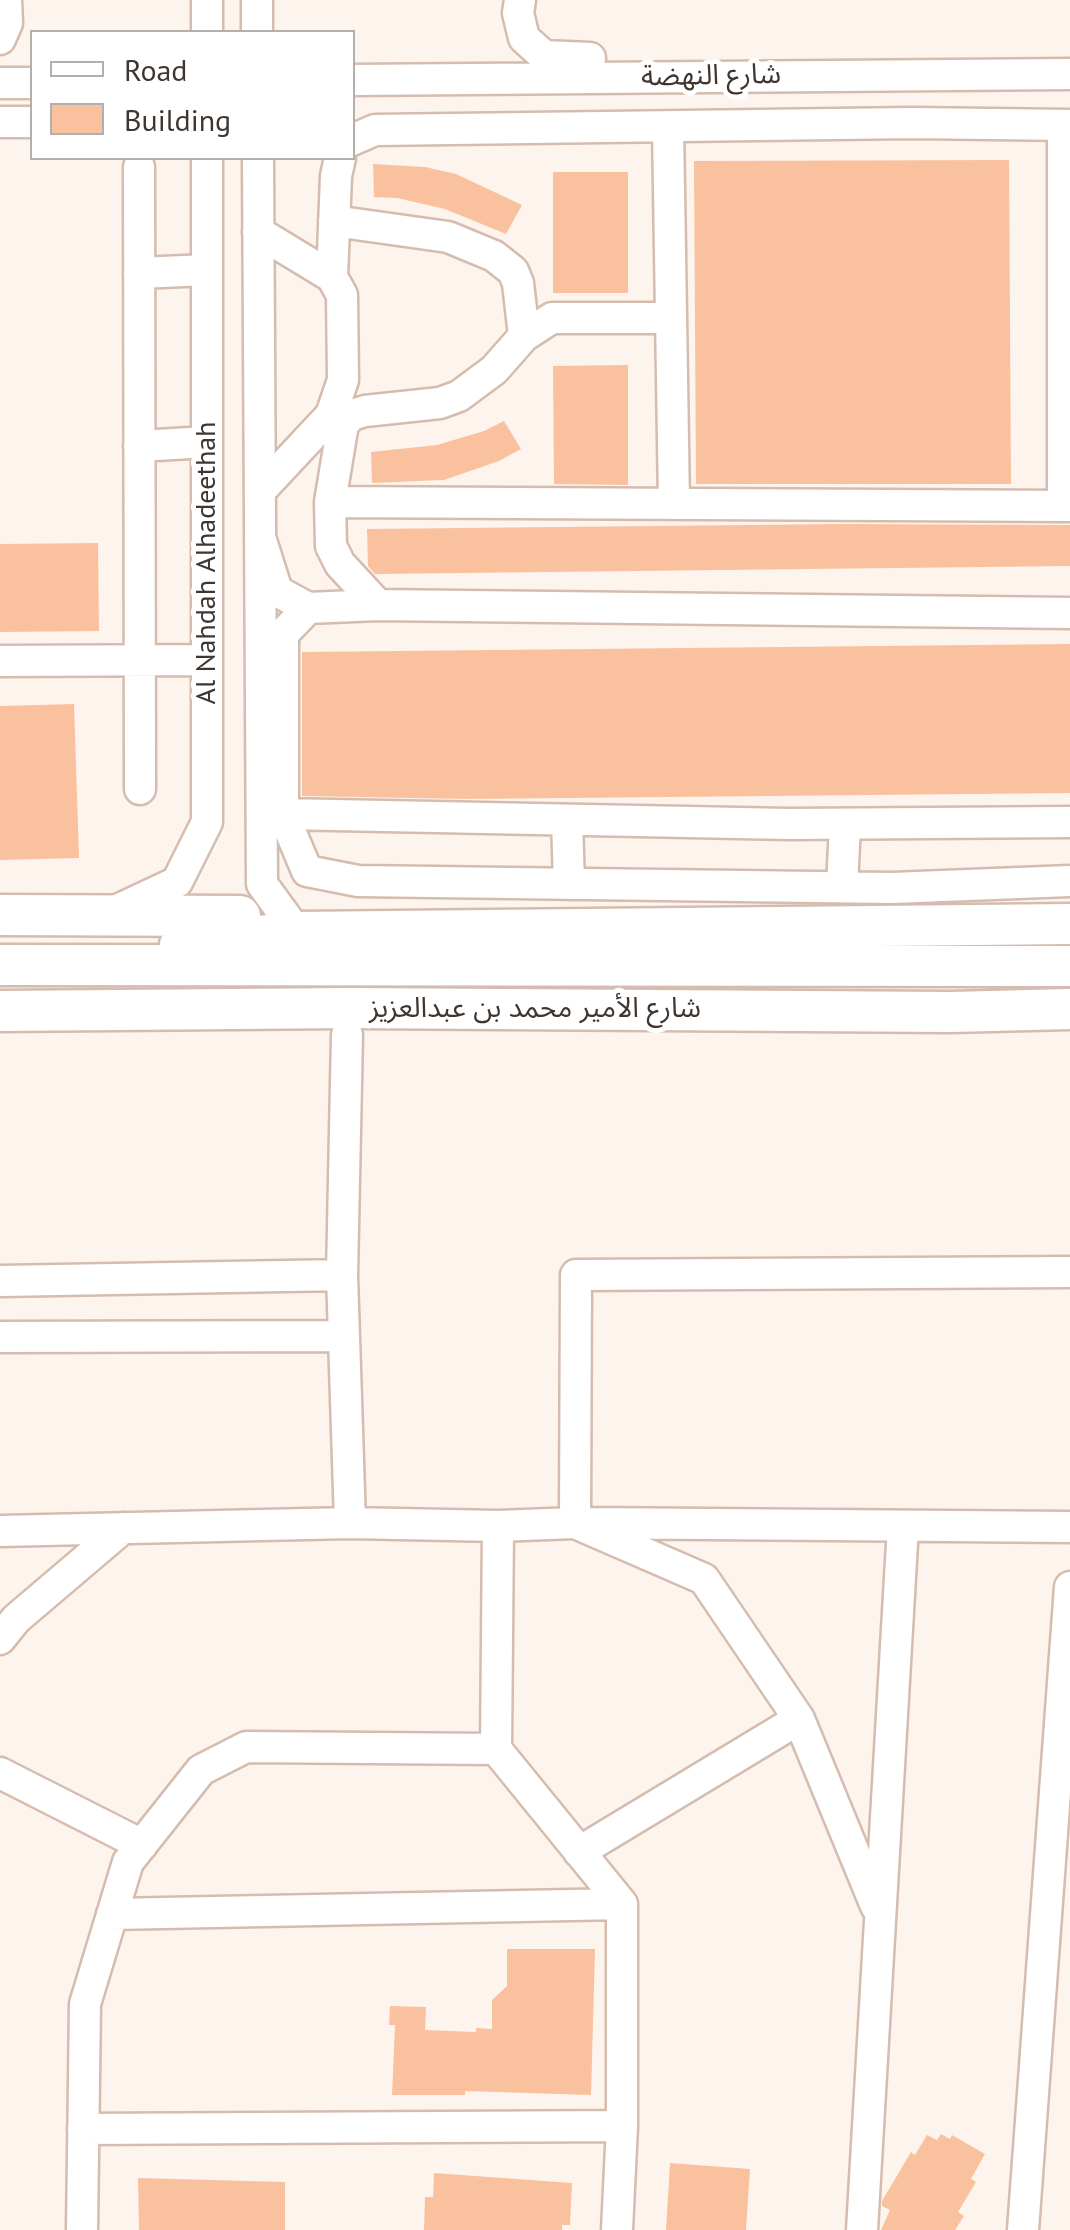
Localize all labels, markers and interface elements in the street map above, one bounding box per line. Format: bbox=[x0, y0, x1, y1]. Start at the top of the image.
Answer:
legend bbox=[30, 30, 355, 160]
text: Road bbox=[124, 50, 188, 89]
street label: شارع النهضة bbox=[641, 58, 781, 94]
text: Building bbox=[124, 100, 231, 139]
street label: Al Nahdah Alhadeethah bbox=[190, 422, 224, 704]
street label: شارع الأمير محمد بن عبدالعزيز bbox=[369, 992, 701, 1026]

